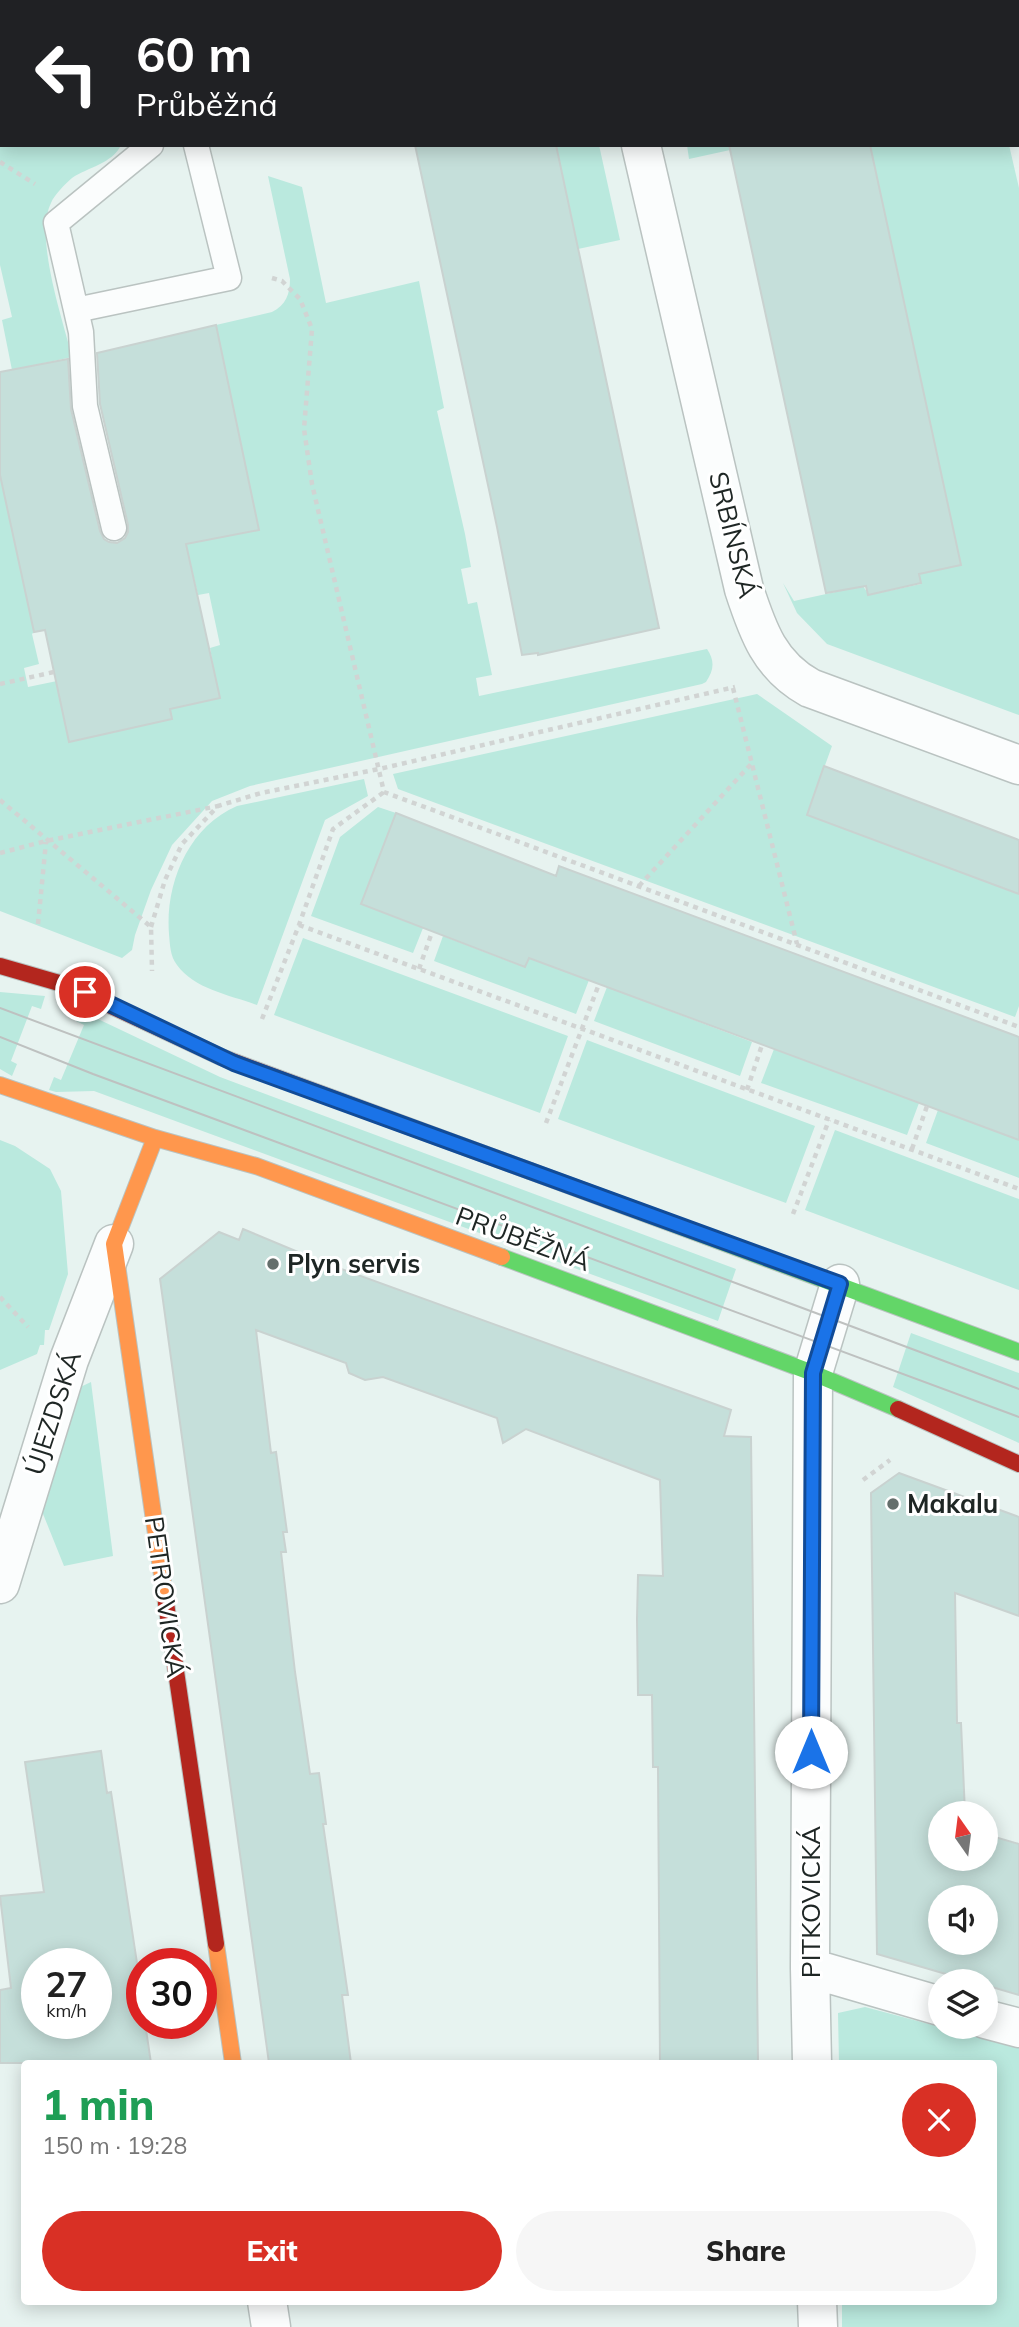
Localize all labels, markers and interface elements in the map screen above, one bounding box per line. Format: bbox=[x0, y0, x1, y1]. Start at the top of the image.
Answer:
text: 60 m bbox=[136, 23, 252, 84]
icon: left bbox=[21, 28, 112, 119]
text: Průběžná bbox=[136, 84, 278, 124]
street label: SRBÍNSKÁ bbox=[702, 468, 765, 602]
pin bbox=[55, 962, 115, 1022]
icon: arrive bbox=[66, 973, 104, 1011]
street label: PRŮBĚŽNÁ bbox=[451, 1199, 595, 1278]
place label: Plyn servis bbox=[287, 1247, 420, 1280]
marker: Plyn servis bbox=[265, 1256, 281, 1272]
street label: ÚJEZDSKÁ bbox=[17, 1347, 88, 1479]
place label: Makalu bbox=[907, 1487, 998, 1520]
marker: Makalu bbox=[885, 1496, 901, 1512]
street label: PETROVICKÁ bbox=[138, 1514, 193, 1680]
position arrow bbox=[774, 1715, 848, 1789]
north arrow bbox=[928, 1801, 998, 1871]
map controls bbox=[928, 1801, 998, 2039]
street label: PITKOVICKÁ bbox=[794, 1826, 827, 1978]
button: sound bbox=[928, 1885, 998, 1955]
speed limit sign: 30 bbox=[126, 1948, 217, 2039]
text: 27 bbox=[45, 1962, 88, 2006]
button: layers bbox=[928, 1969, 998, 2039]
text: km/h bbox=[46, 1999, 87, 2022]
text: 1 min bbox=[42, 2078, 155, 2131]
button: close bbox=[902, 2083, 976, 2157]
text: 150 m · 19:28 bbox=[42, 2131, 187, 2160]
button: Exit bbox=[42, 2211, 502, 2291]
button: Share bbox=[516, 2211, 976, 2291]

